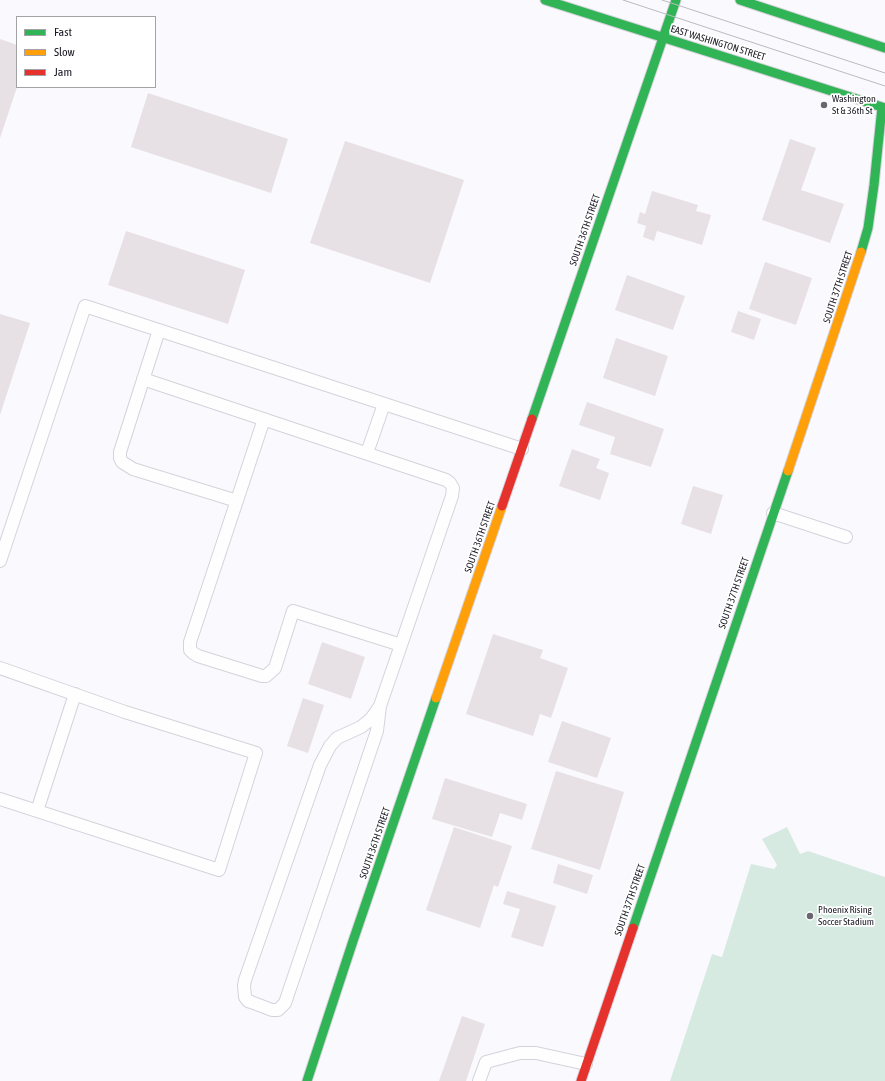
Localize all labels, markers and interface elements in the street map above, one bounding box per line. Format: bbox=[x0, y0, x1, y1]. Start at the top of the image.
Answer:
legend bbox=[16, 16, 156, 88]
street label: EAST WASHINGTON STREET bbox=[669, 23, 767, 63]
text: Fast bbox=[54, 25, 72, 39]
text: Slow bbox=[54, 45, 75, 59]
text: Jam bbox=[54, 65, 72, 79]
place label: Washington St & 36th St bbox=[832, 93, 876, 116]
marker: Washington St & 36th St bbox=[819, 100, 829, 110]
street label: SOUTH 36TH STREET bbox=[567, 193, 603, 267]
street label: SOUTH 37TH STREET bbox=[821, 249, 855, 325]
street label: SOUTH 36TH STREET bbox=[462, 500, 498, 574]
street label: SOUTH 37TH STREET bbox=[716, 556, 752, 630]
street label: SOUTH 36TH STREET bbox=[357, 806, 393, 880]
street label: SOUTH 37TH STREET bbox=[612, 863, 648, 937]
place label: Phoenix Rising Soccer Stadium bbox=[818, 904, 874, 928]
marker: Phoenix Rising Soccer Stadium bbox=[805, 911, 815, 921]

